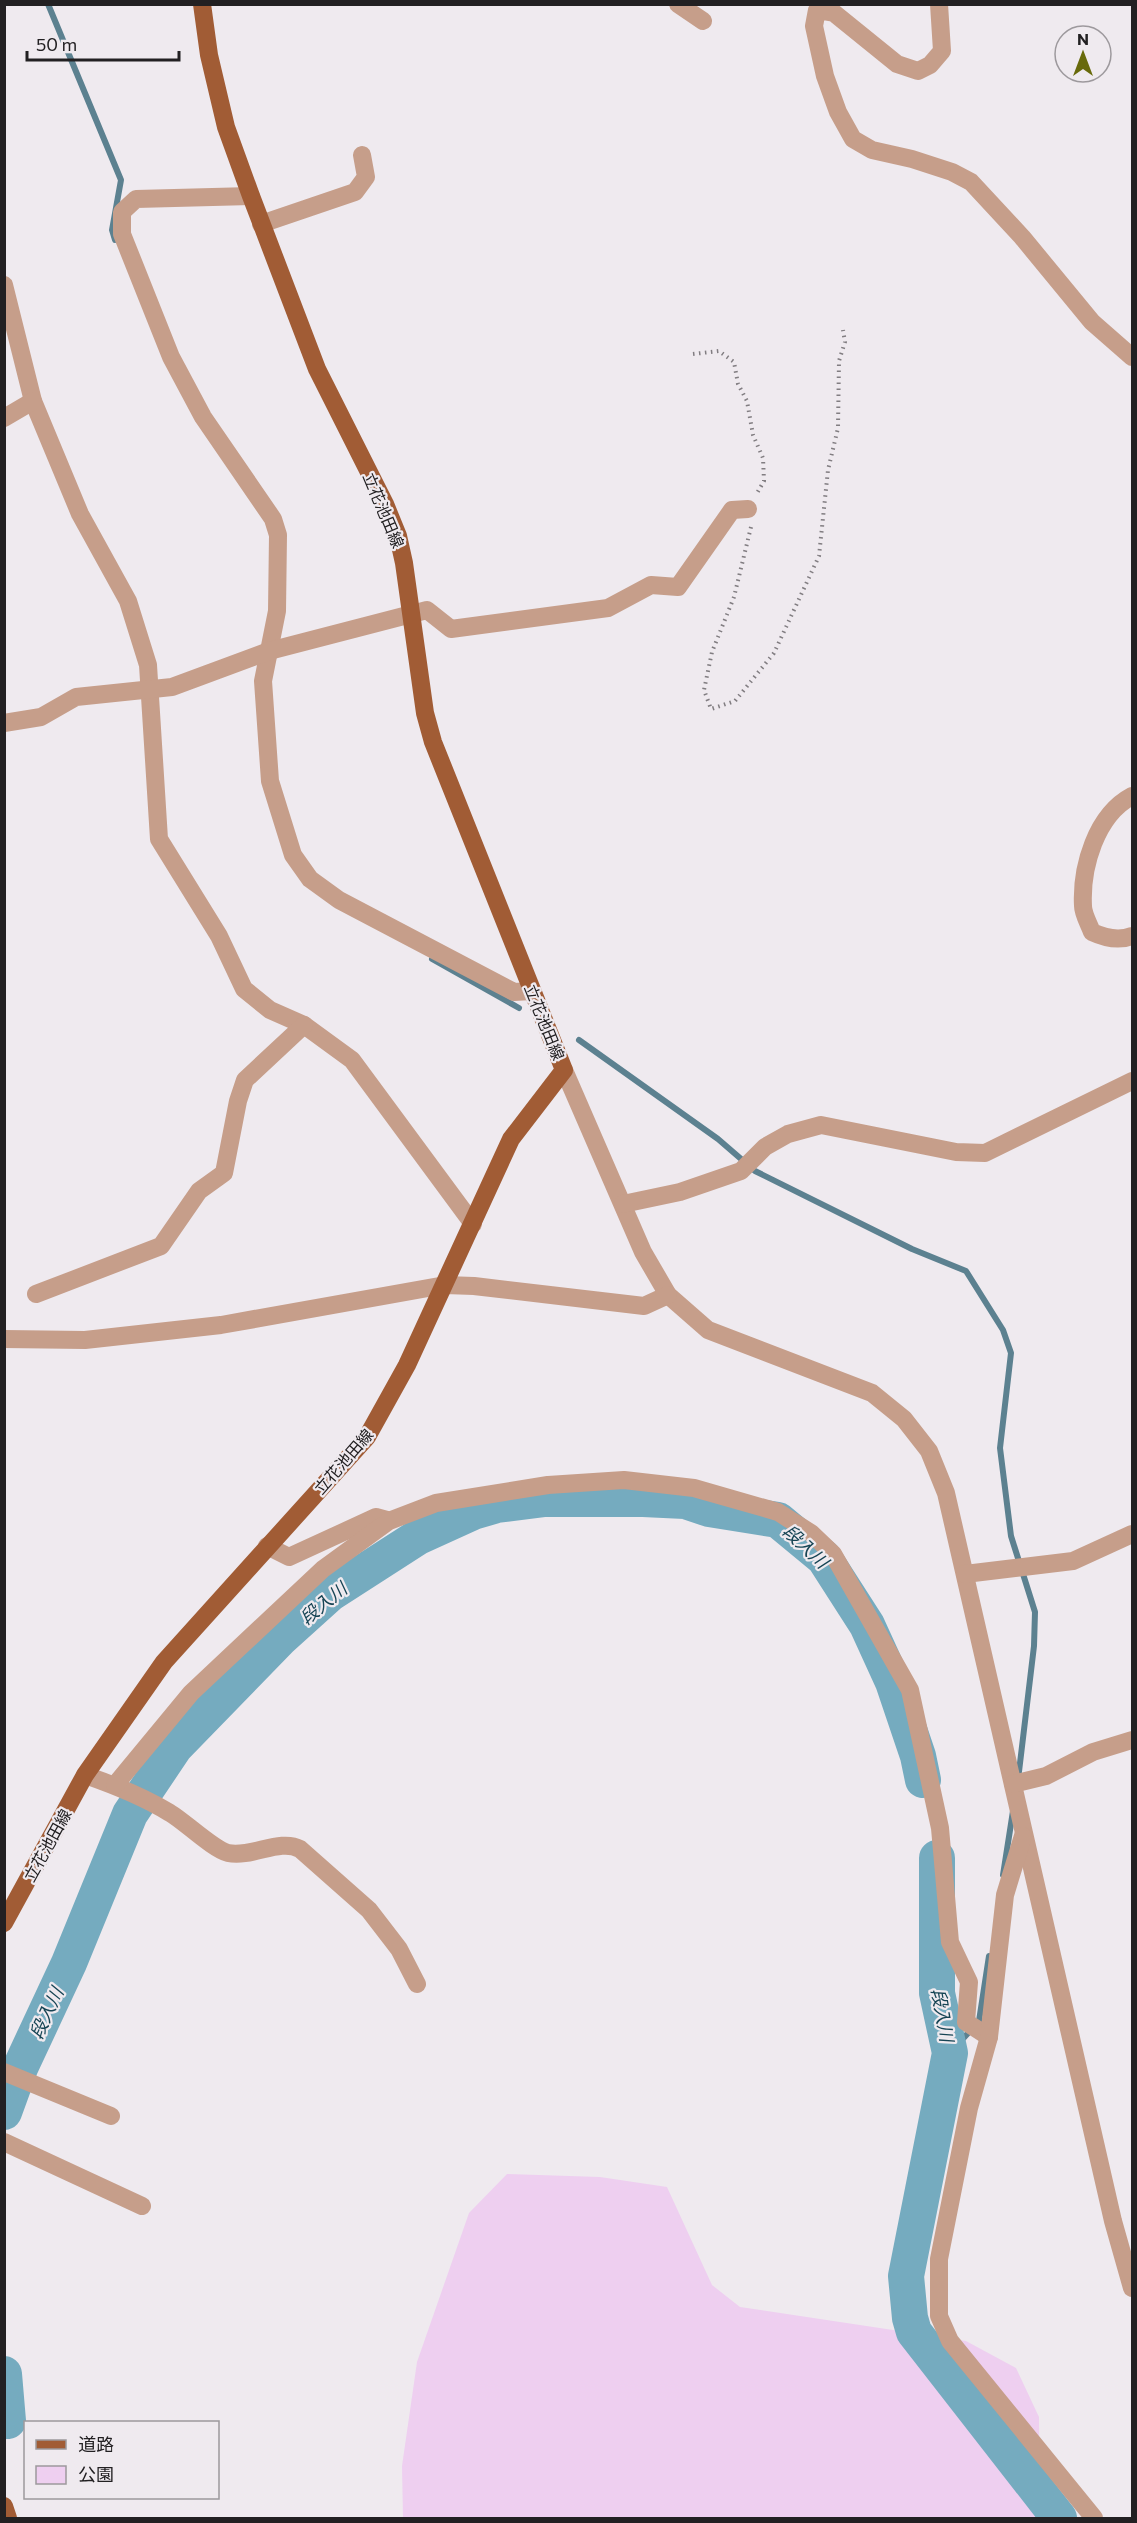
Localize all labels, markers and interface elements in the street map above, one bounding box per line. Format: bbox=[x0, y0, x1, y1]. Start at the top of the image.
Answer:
scale bar bbox=[27, 24, 178, 62]
north arrow bbox=[1053, 24, 1113, 84]
text: N bbox=[1077, 29, 1089, 48]
text: 50 m bbox=[36, 33, 77, 55]
street label: 立花池田線 bbox=[360, 469, 408, 551]
street label: 立花池田線 bbox=[521, 981, 569, 1063]
street label: 立花池田線 bbox=[310, 1425, 376, 1497]
water label: 段入川 bbox=[779, 1520, 835, 1574]
water label: 段入川 bbox=[295, 1576, 352, 1629]
street label: 立花池田線 bbox=[19, 1805, 75, 1885]
water label: 段入川 bbox=[25, 1982, 68, 2042]
water label: 段入川 bbox=[927, 1987, 959, 2045]
legend bbox=[24, 2421, 219, 2499]
text: 道路 bbox=[78, 2433, 114, 2455]
text: 公園 bbox=[78, 2463, 114, 2485]

